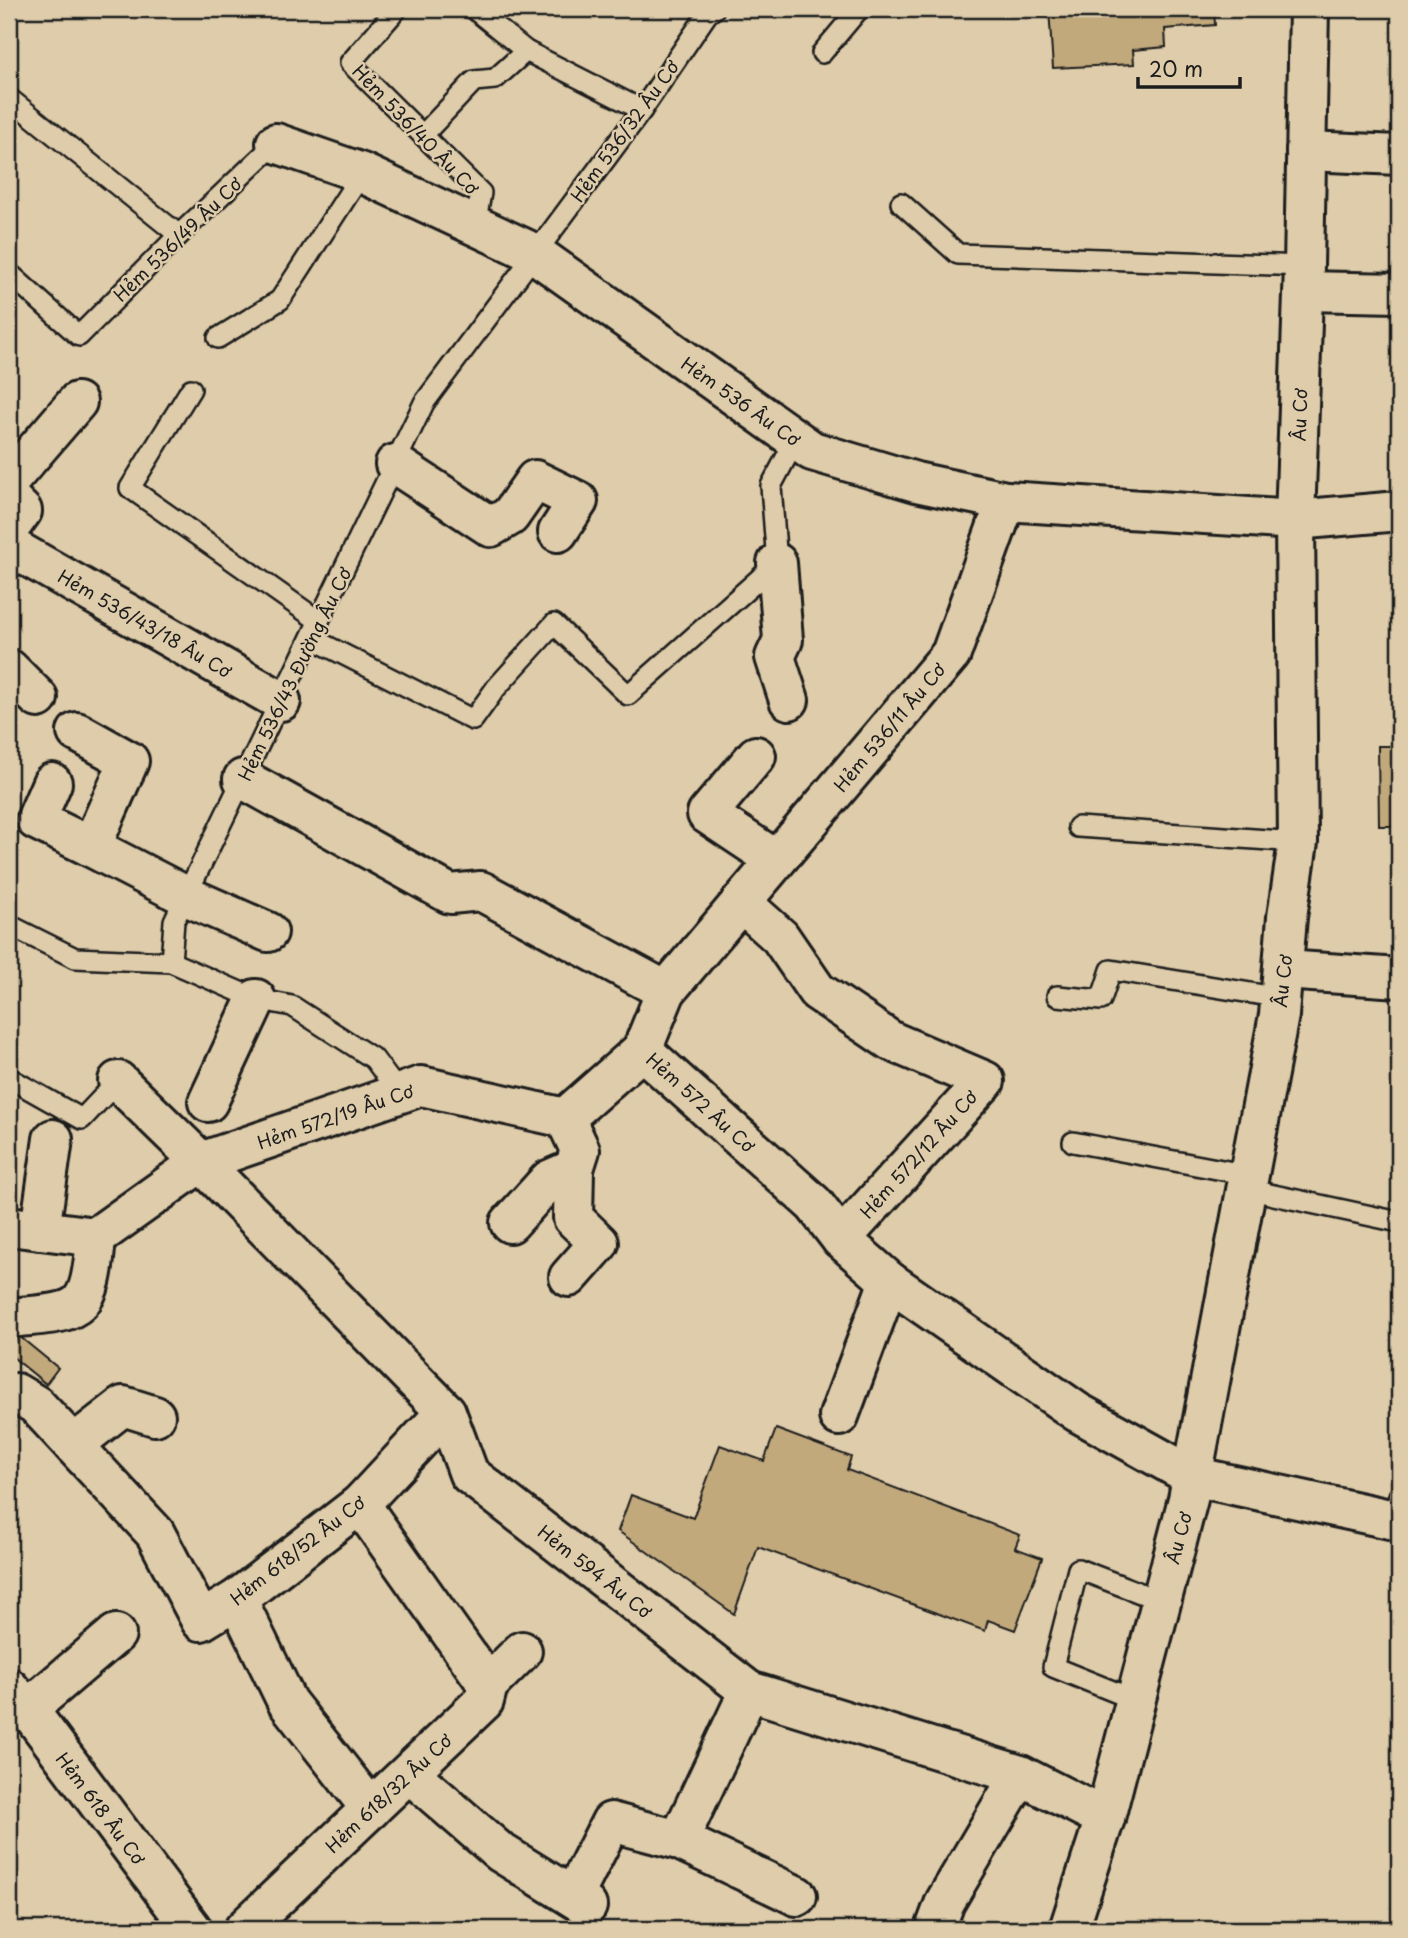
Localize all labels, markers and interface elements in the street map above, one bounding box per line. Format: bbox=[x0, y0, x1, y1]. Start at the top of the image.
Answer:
scale bar bbox=[1138, 46, 1240, 90]
text: 20 m bbox=[1149, 52, 1203, 84]
street label: Hẻm 536/32 Âu Cơ bbox=[563, 54, 685, 207]
street label: Hẻm 536/40 Âu Cơ bbox=[347, 58, 486, 201]
street label: Hẻm 536/49 Âu Cơ bbox=[107, 170, 248, 307]
street label: Hẻm 536 Âu Cơ bbox=[676, 350, 807, 453]
street label: Âu Cơ bbox=[1285, 388, 1313, 442]
street label: Hẻm 536/43/18 Âu Cơ bbox=[53, 562, 237, 684]
street label: Hẻm 536/43 Đường Âu Cơ bbox=[231, 562, 358, 785]
street label: Hẻm 536/11 Âu Cơ bbox=[827, 656, 951, 797]
street label: Âu Cơ bbox=[1266, 953, 1298, 1009]
street label: Hẻm 572 Âu Cơ bbox=[641, 1046, 762, 1159]
street label: Hẻm 572/19 Âu Cơ bbox=[253, 1076, 417, 1155]
street label: Hẻm 572/12 Âu Cơ bbox=[853, 1084, 983, 1224]
street label: Hẻm 618/52 Âu Cơ bbox=[224, 1488, 371, 1611]
street label: Âu Cơ bbox=[1158, 1508, 1198, 1567]
street label: Hẻm 594 Âu Cơ bbox=[532, 1518, 658, 1625]
street label: Hẻm 618/32 Âu Cơ bbox=[319, 1727, 458, 1859]
street label: Hẻm 618 Âu Cơ bbox=[50, 1746, 153, 1870]

